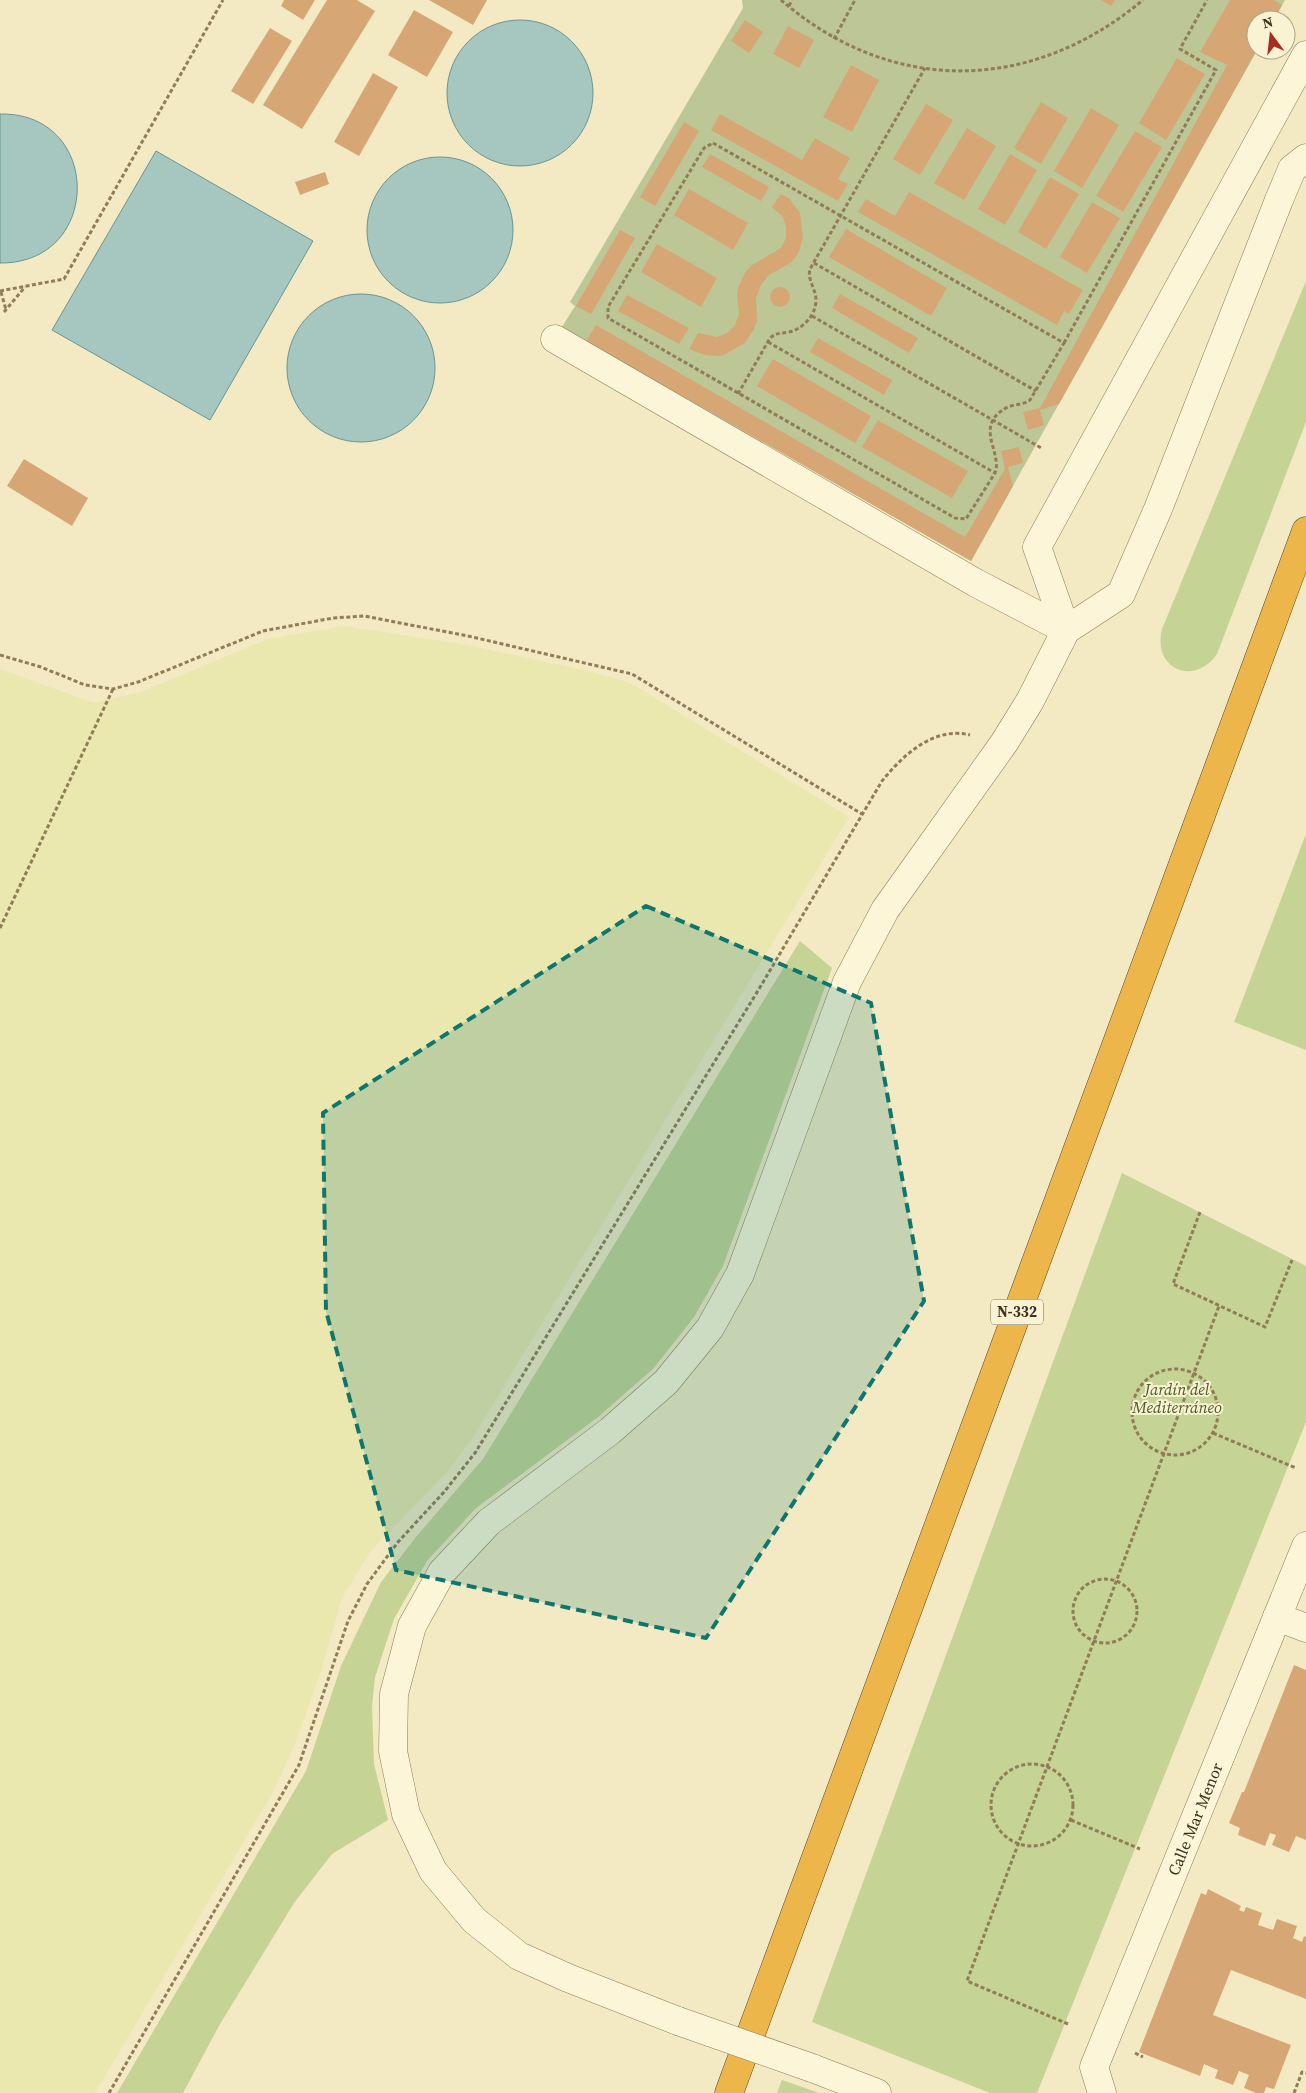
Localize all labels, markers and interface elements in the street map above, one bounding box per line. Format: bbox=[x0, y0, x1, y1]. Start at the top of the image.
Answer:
north arrow bbox=[1246, 10, 1296, 60]
text: N bbox=[1260, 11, 1275, 33]
road number: N-332 bbox=[991, 1300, 1043, 1324]
park label: Jardín del Mediterráneo bbox=[1131, 1378, 1222, 1418]
street label: Calle Mar Menor bbox=[1162, 1759, 1228, 1879]

